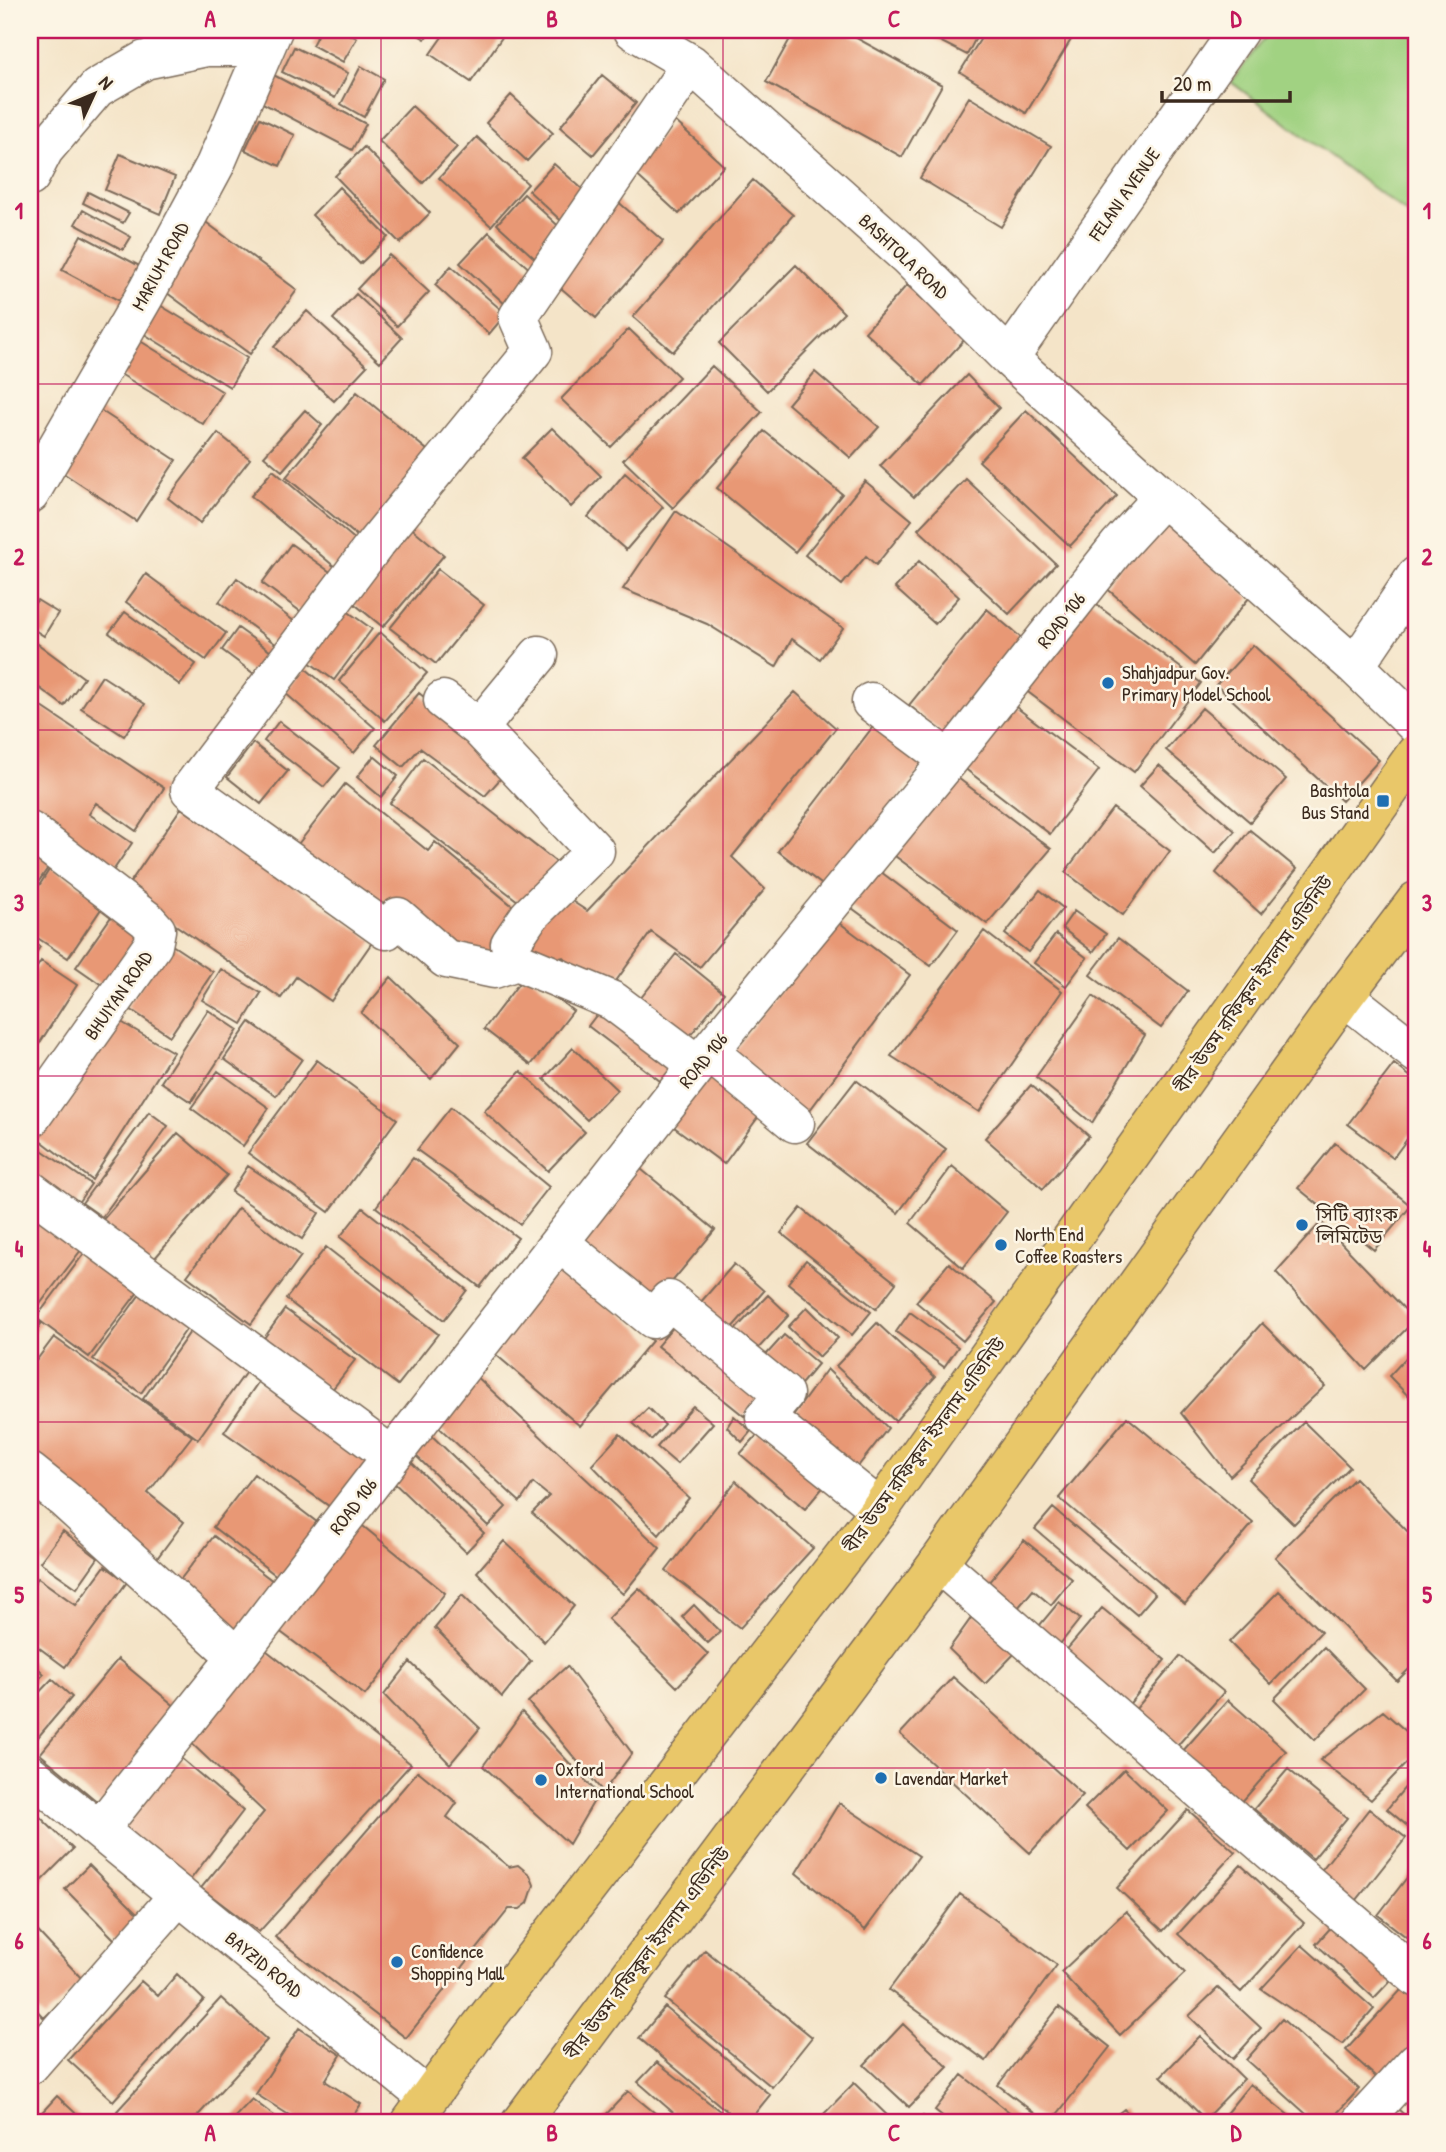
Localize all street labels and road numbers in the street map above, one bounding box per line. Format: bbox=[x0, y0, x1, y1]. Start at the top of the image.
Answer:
street label: FELANI AVENUE bbox=[1082, 142, 1166, 247]
street label: BASHTOLA ROAD bbox=[853, 208, 955, 304]
street label: MARIUM ROAD bbox=[125, 217, 195, 315]
street label: ROAD 106 bbox=[1031, 586, 1091, 654]
street label: বীর উত্তম রফিকুল ইসলাম এভিনিউ bbox=[1167, 870, 1339, 1099]
street label: BHUIYAN ROAD bbox=[78, 945, 158, 1045]
street label: ROAD 106 bbox=[672, 1027, 734, 1093]
street label: বীর উত্তম রফিকুল ইসলাম এভিনিউ bbox=[836, 1332, 1011, 1559]
street label: ROAD 106 bbox=[323, 1472, 383, 1540]
street label: বীর উত্তম রফিকুল ইসলাম এভিনিউ bbox=[558, 1841, 736, 2065]
street label: BAYZID ROAD bbox=[220, 1925, 308, 2003]

